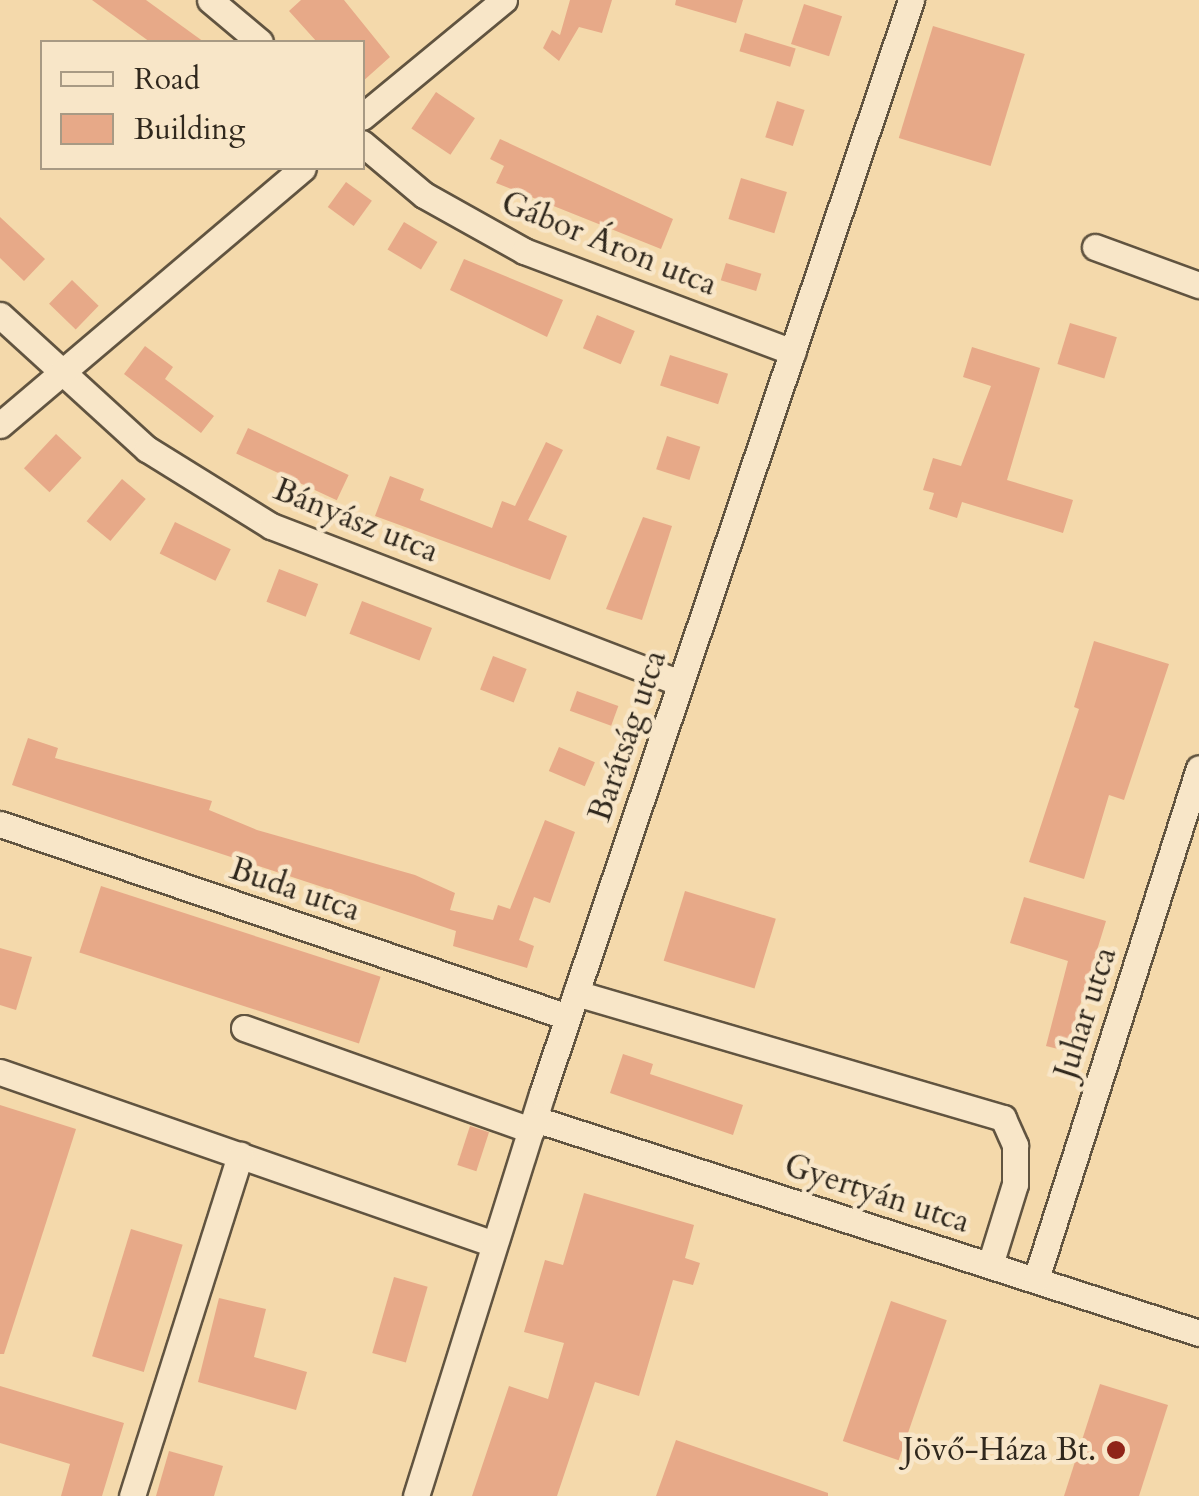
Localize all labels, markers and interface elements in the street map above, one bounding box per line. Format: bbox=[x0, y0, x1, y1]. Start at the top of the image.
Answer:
legend bbox=[40, 40, 365, 170]
text: Road bbox=[134, 59, 200, 100]
text: Building bbox=[134, 109, 245, 150]
street label: Gábor Áron utca bbox=[496, 183, 722, 305]
street label: Bányász utca bbox=[268, 471, 444, 571]
street label: Barátság utca bbox=[581, 645, 675, 827]
street label: Buda utca bbox=[225, 850, 365, 930]
street label: Juhar utca bbox=[1047, 942, 1125, 1084]
street label: Gyertyán utca bbox=[780, 1146, 974, 1242]
place label: Jövő-Háza Bt. bbox=[903, 1431, 1096, 1469]
marker: Jövő-Háza Bt. bbox=[1105, 1439, 1127, 1461]

